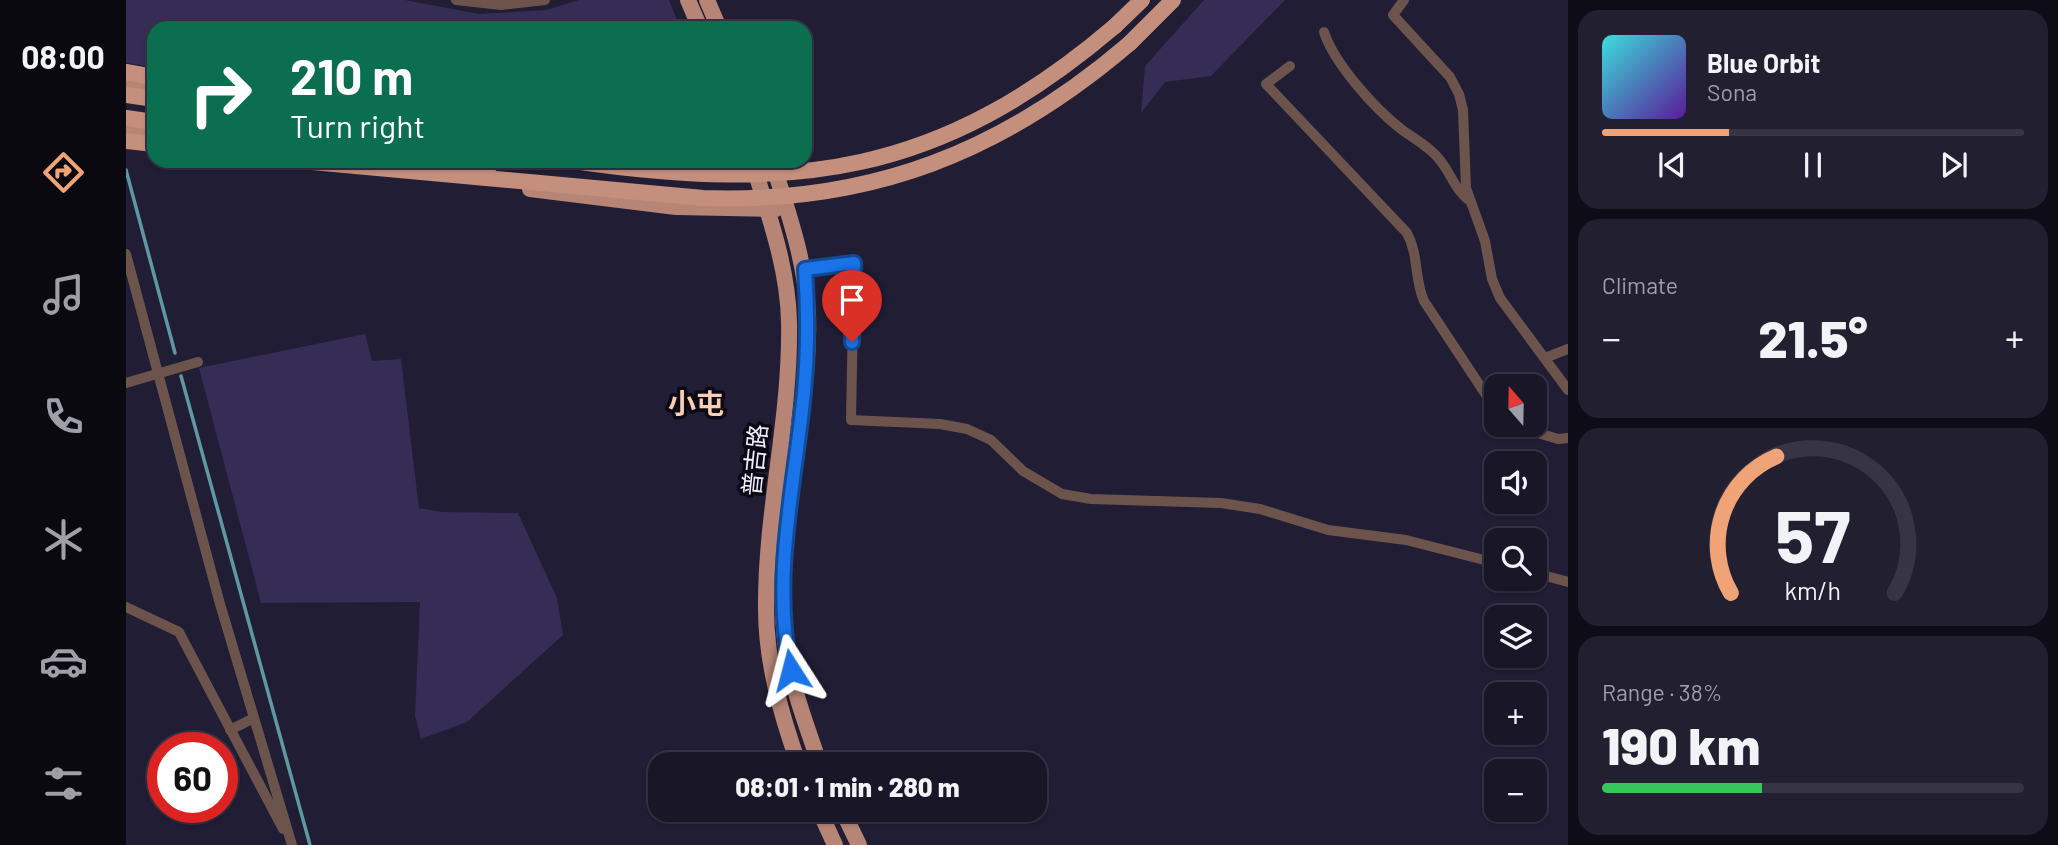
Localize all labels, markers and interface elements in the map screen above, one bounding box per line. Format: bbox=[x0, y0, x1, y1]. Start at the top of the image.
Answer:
text: 08:00 bbox=[21, 37, 105, 75]
text: 210 m bbox=[290, 46, 413, 105]
text: Blue Orbit bbox=[1707, 47, 1820, 78]
icon: right bbox=[175, 49, 266, 140]
text: Sona bbox=[1707, 78, 1757, 106]
text: Turn right bbox=[290, 106, 425, 144]
icon: previous bbox=[1653, 146, 1691, 184]
icon: pause bbox=[1794, 146, 1832, 184]
icon: next bbox=[1935, 146, 1973, 184]
icon: directions bbox=[39, 148, 88, 197]
icon: music bbox=[39, 270, 88, 319]
pin bbox=[822, 270, 882, 342]
text: Climate bbox=[1602, 271, 1678, 299]
icon: arrive bbox=[833, 281, 871, 319]
text: 21.5° bbox=[1758, 306, 1868, 368]
text: − bbox=[1602, 314, 1621, 360]
text: + bbox=[2005, 314, 2024, 360]
north arrow bbox=[1484, 374, 1547, 438]
map controls bbox=[1484, 374, 1547, 822]
district label: 小屯 bbox=[668, 386, 724, 420]
icon: phone bbox=[39, 392, 88, 441]
street label: 普吉路 bbox=[736, 423, 772, 497]
button: sound bbox=[1484, 451, 1547, 514]
text: 57 bbox=[1775, 490, 1851, 578]
icon: climate bbox=[39, 515, 88, 564]
button: search bbox=[1484, 528, 1547, 591]
text: km/h bbox=[1785, 575, 1841, 605]
button: layers bbox=[1484, 605, 1547, 668]
position arrow bbox=[754, 633, 828, 707]
icon: car bbox=[39, 637, 88, 686]
text: Range · 38% bbox=[1602, 678, 1722, 706]
button: + bbox=[1484, 682, 1547, 745]
text: 190 km bbox=[1602, 713, 1760, 775]
speed limit sign: 60 bbox=[147, 732, 238, 823]
icon: filters bbox=[39, 759, 88, 808]
button: − bbox=[1484, 759, 1547, 822]
text: 08:01 · 1 min · 280 m bbox=[735, 771, 960, 802]

